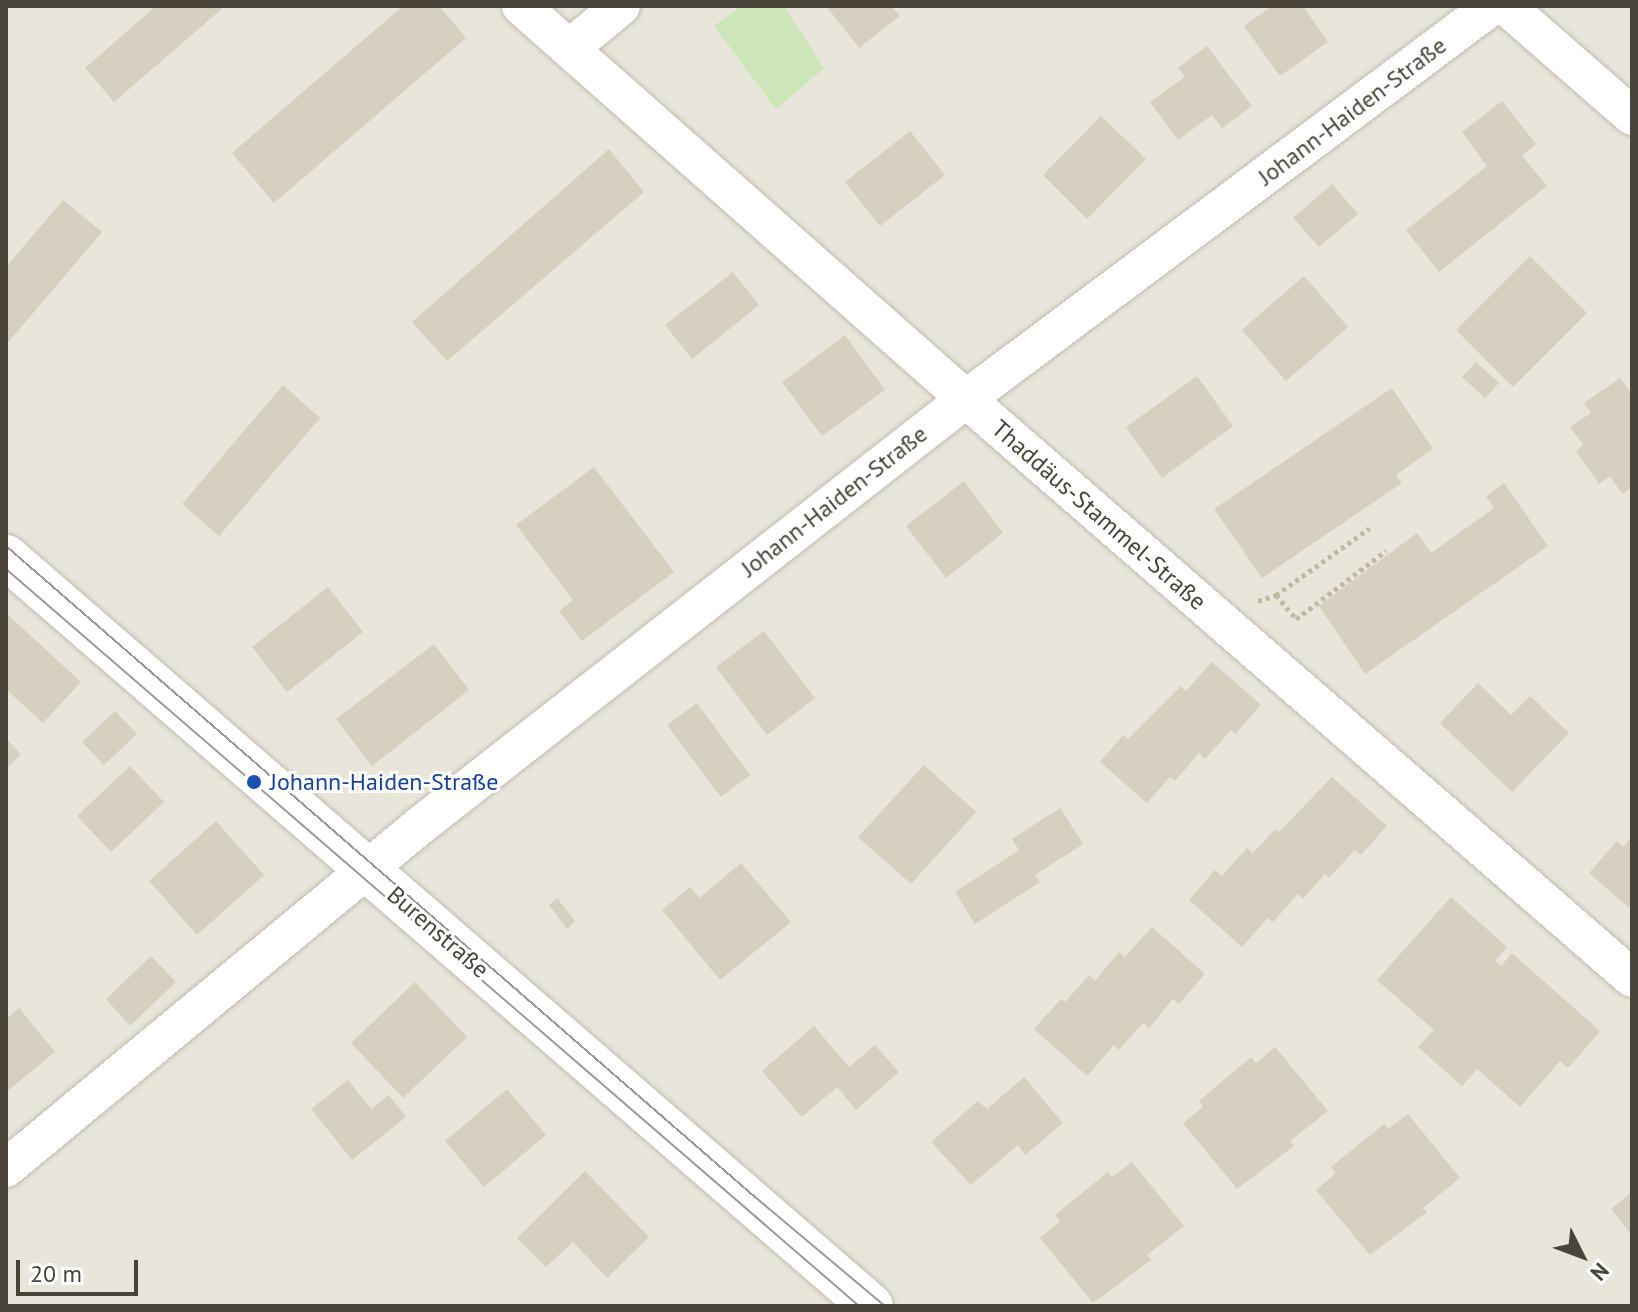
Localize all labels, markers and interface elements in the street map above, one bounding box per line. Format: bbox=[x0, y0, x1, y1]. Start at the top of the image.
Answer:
street label: Johann-Haiden-Straße bbox=[1252, 31, 1452, 191]
street label: Thaddäus-Stammel-Straße bbox=[986, 414, 1212, 616]
street label: Johann-Haiden-Straße bbox=[735, 419, 933, 583]
place label: Johann-Haiden-Straße bbox=[270, 768, 498, 796]
marker: Johann-Haiden-Straße bbox=[245, 773, 263, 791]
street label: Burenstraße bbox=[381, 880, 495, 984]
north arrow bbox=[1542, 1216, 1622, 1296]
scale bar bbox=[20, 1244, 142, 1294]
text: N bbox=[1585, 1257, 1615, 1287]
text: 20 m bbox=[30, 1258, 82, 1289]

